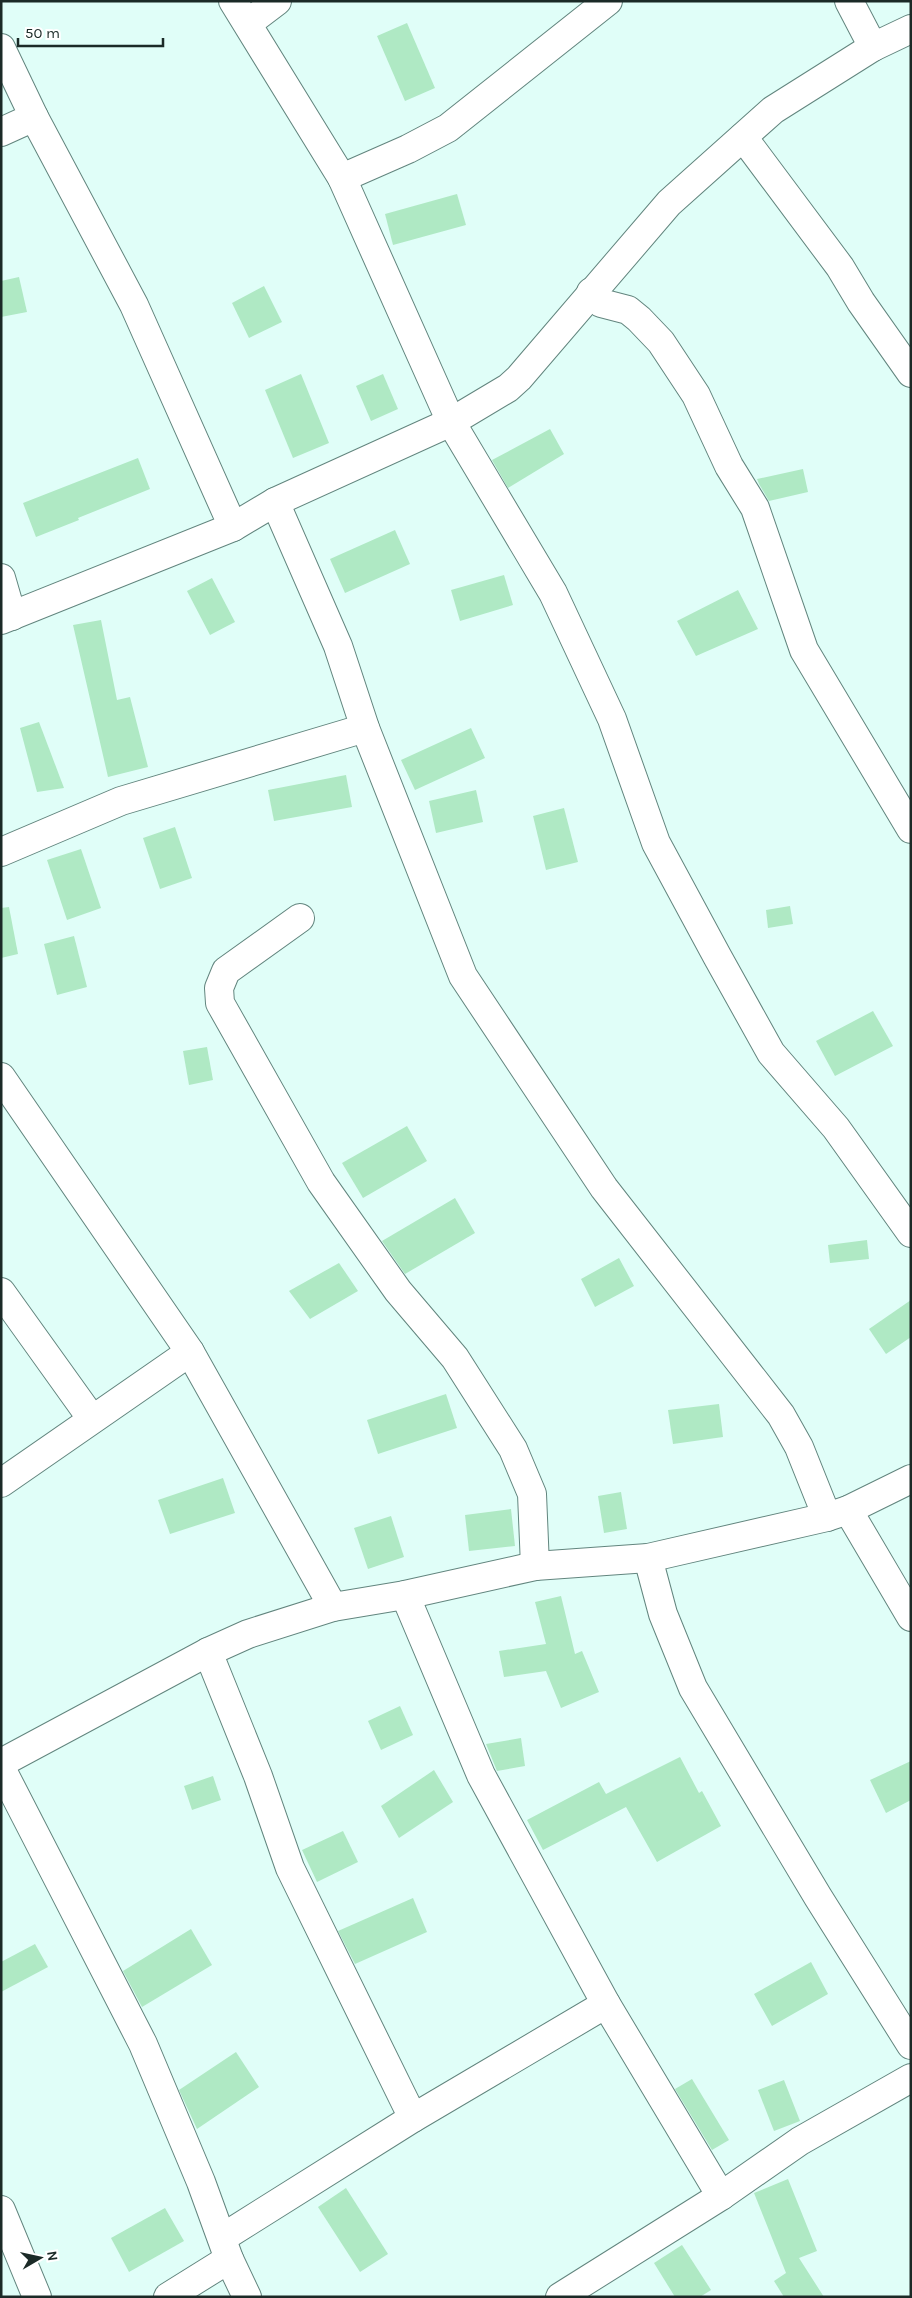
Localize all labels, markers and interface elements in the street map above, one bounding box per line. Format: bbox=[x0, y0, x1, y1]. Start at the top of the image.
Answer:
scale bar bbox=[18, 15, 162, 47]
text: 50 m bbox=[25, 24, 60, 42]
north arrow bbox=[15, 2233, 65, 2283]
text: N bbox=[43, 2250, 62, 2262]

